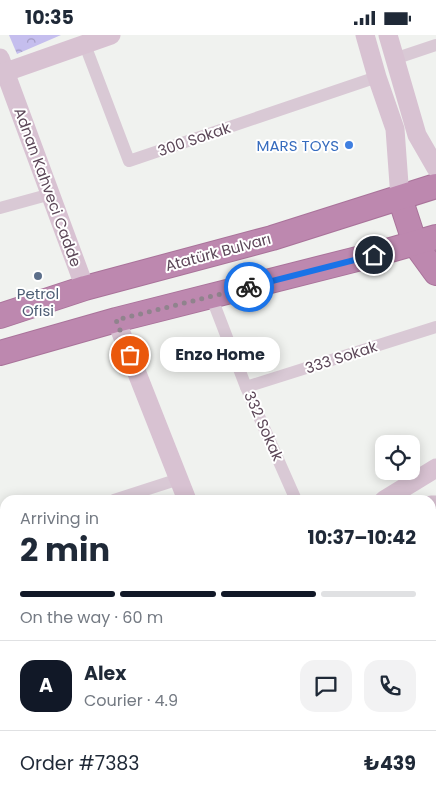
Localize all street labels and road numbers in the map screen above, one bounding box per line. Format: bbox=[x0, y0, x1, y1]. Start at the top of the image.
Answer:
street label: Adnan Kahveci Cadde bbox=[9, 104, 87, 270]
street label: 300 Sokak bbox=[155, 117, 233, 161]
street label: Atatürk Bulvarı bbox=[163, 228, 273, 276]
street label: 333 Sokak bbox=[302, 335, 380, 378]
street label: 332 Sokak bbox=[239, 388, 289, 464]

